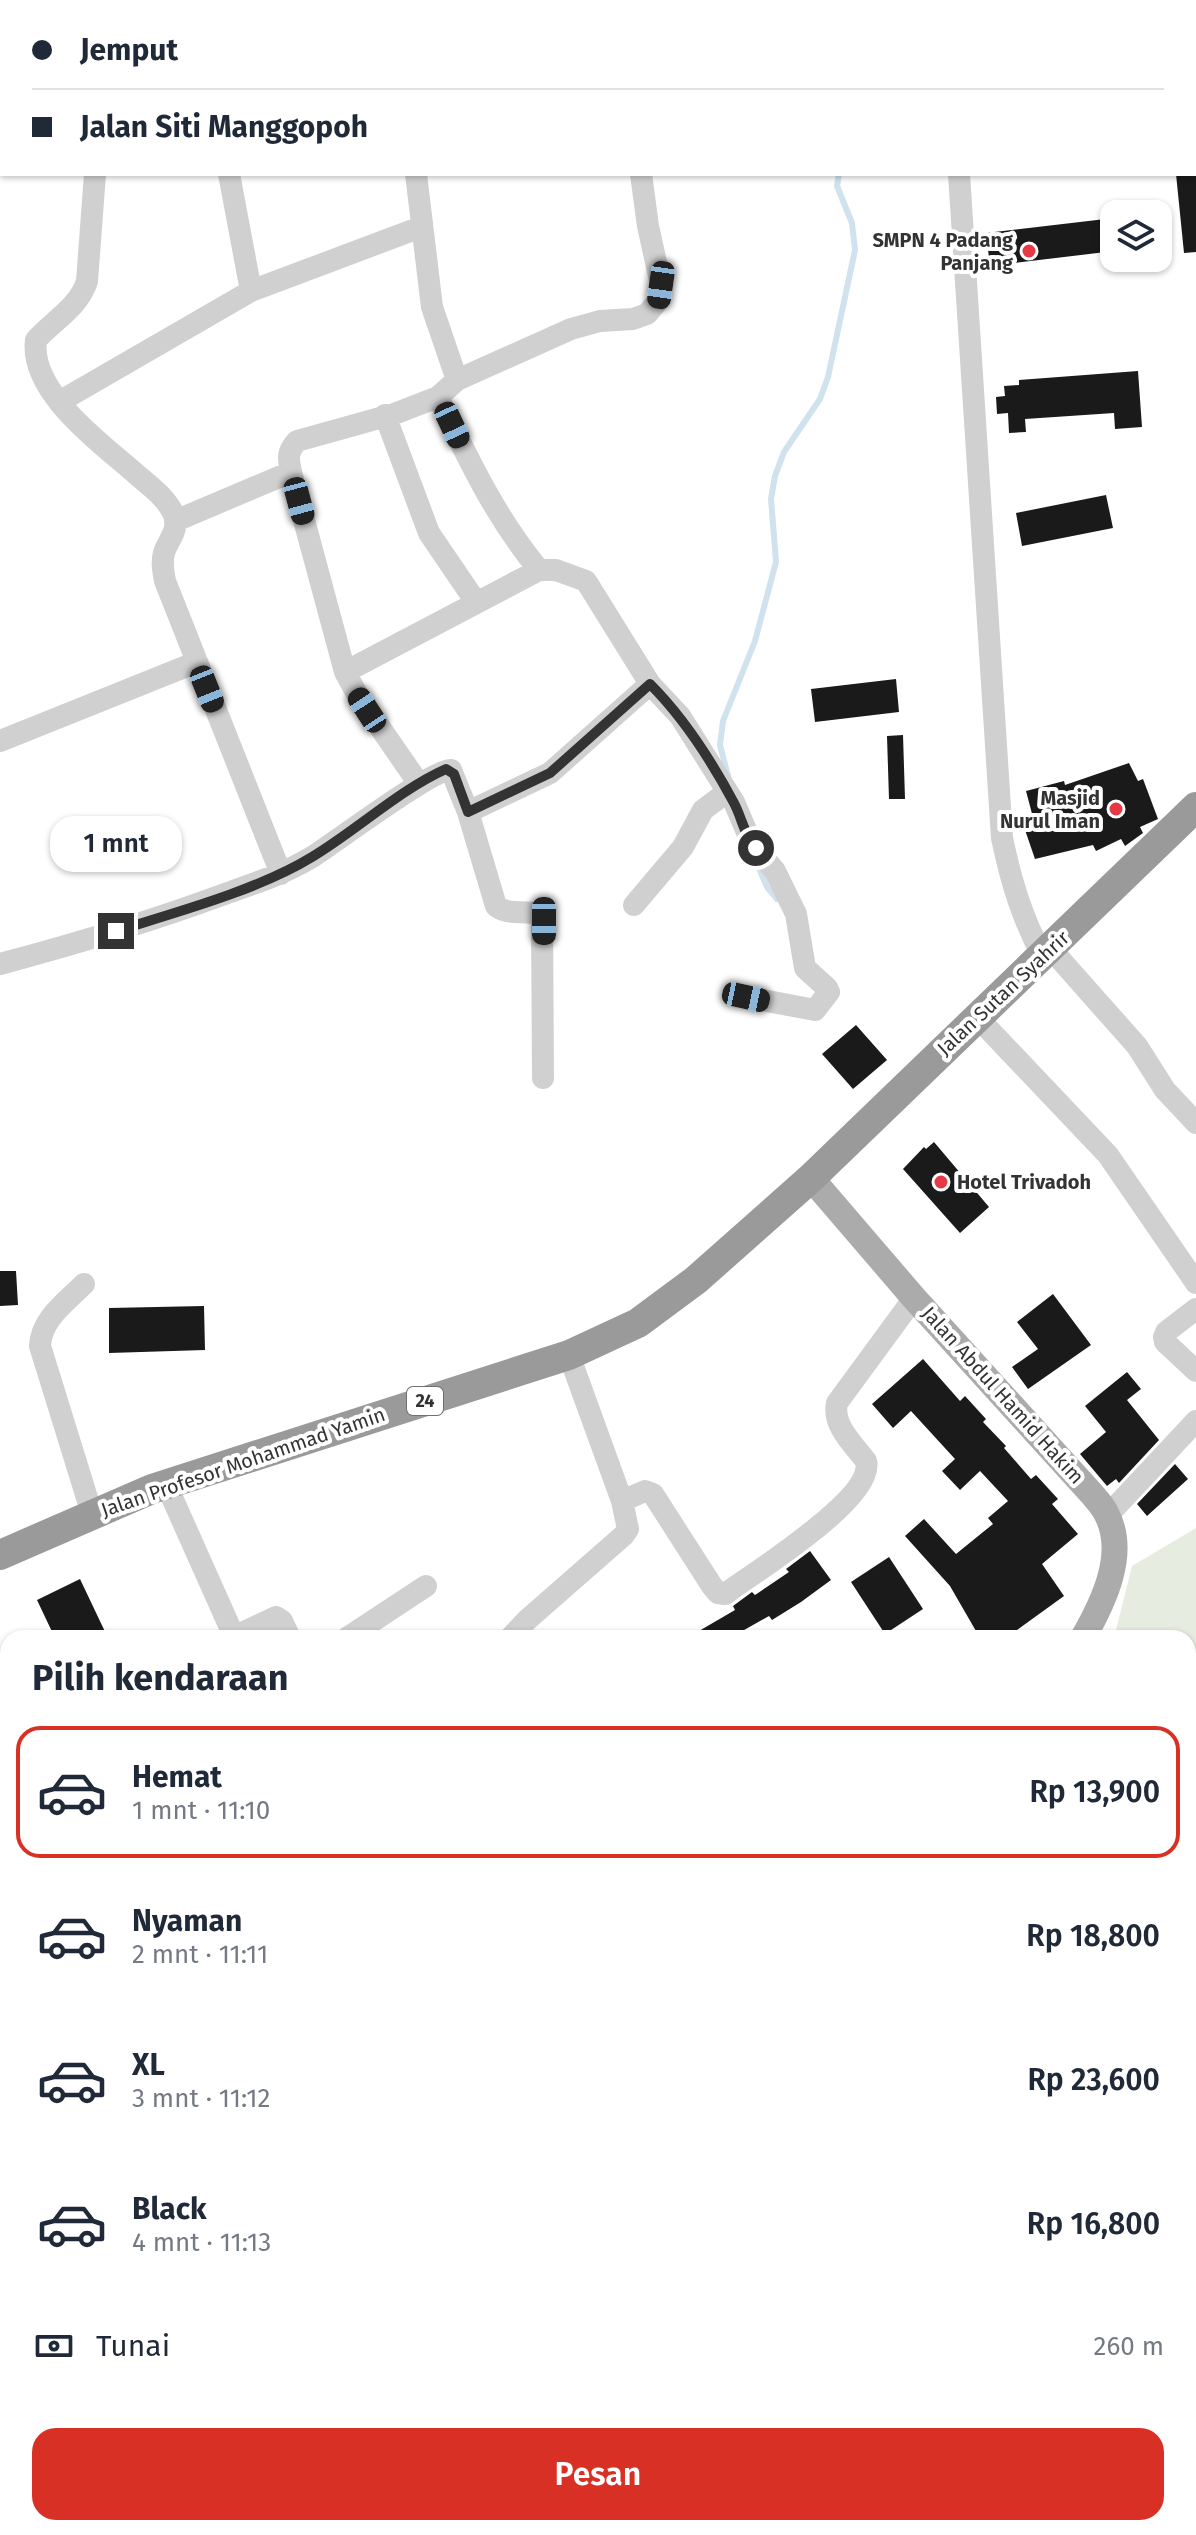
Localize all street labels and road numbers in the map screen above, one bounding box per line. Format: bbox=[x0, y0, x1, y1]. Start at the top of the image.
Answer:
street label: Jalan Sutan Syahrir bbox=[932, 925, 1074, 1060]
street label: Jalan Abdul Hamid Hakim bbox=[917, 1301, 1089, 1489]
road number: 24 bbox=[407, 1387, 443, 1415]
street label: Jalan Profesor Mohammad Yamin bbox=[98, 1402, 388, 1522]

